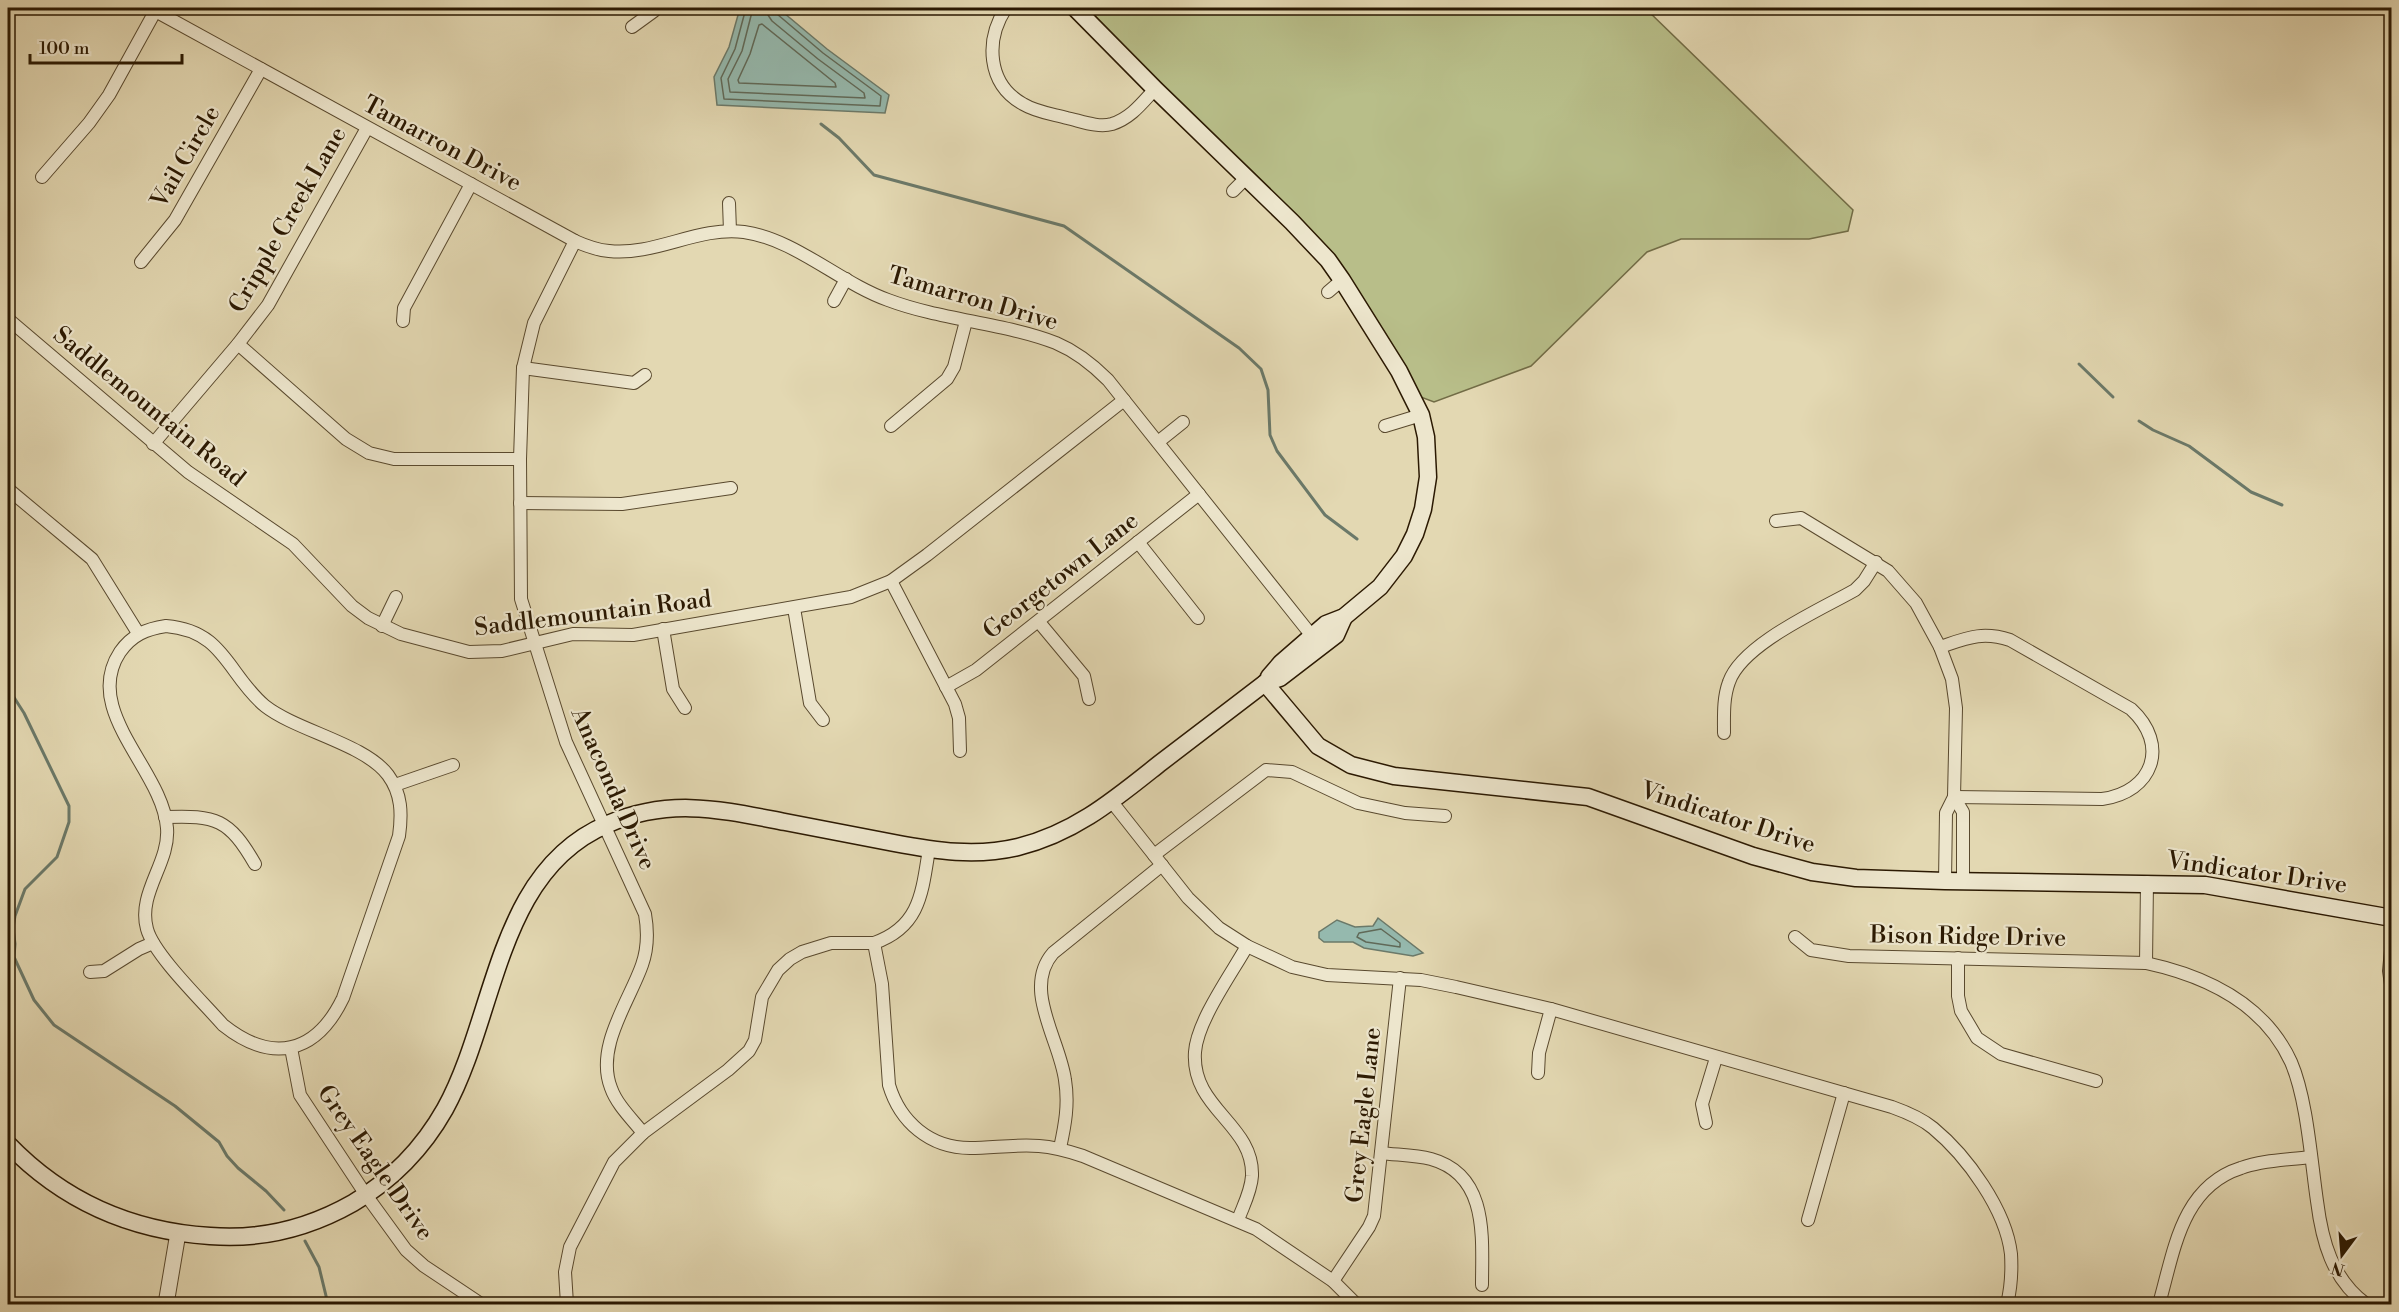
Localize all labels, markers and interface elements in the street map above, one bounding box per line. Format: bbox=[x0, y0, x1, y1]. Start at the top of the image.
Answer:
scale bar bbox=[30, 27, 182, 65]
text: 100 m bbox=[39, 37, 90, 60]
street label: Tamarron Drive bbox=[357, 90, 527, 198]
street label: Vail Circle bbox=[144, 101, 227, 214]
street label: Cripple Creek Lane bbox=[223, 122, 353, 318]
street label: Tamarron Drive bbox=[884, 260, 1062, 338]
street label: Saddlemountain Road bbox=[47, 320, 251, 494]
street label: Georgetown Lane bbox=[977, 506, 1145, 646]
street label: Saddlemountain Road bbox=[473, 585, 714, 643]
street label: Anaconda Drive bbox=[563, 702, 662, 875]
street label: Vindicator Drive bbox=[1636, 775, 1819, 860]
street label: Vindicator Drive bbox=[2164, 845, 2349, 901]
street label: Bison Ridge Drive bbox=[1869, 920, 2066, 954]
street label: Grey Eagle Lane bbox=[1340, 1026, 1388, 1204]
street label: Grey Eagle Drive bbox=[310, 1079, 440, 1247]
north arrow bbox=[2312, 1225, 2372, 1285]
text: N bbox=[2329, 1257, 2347, 1280]

